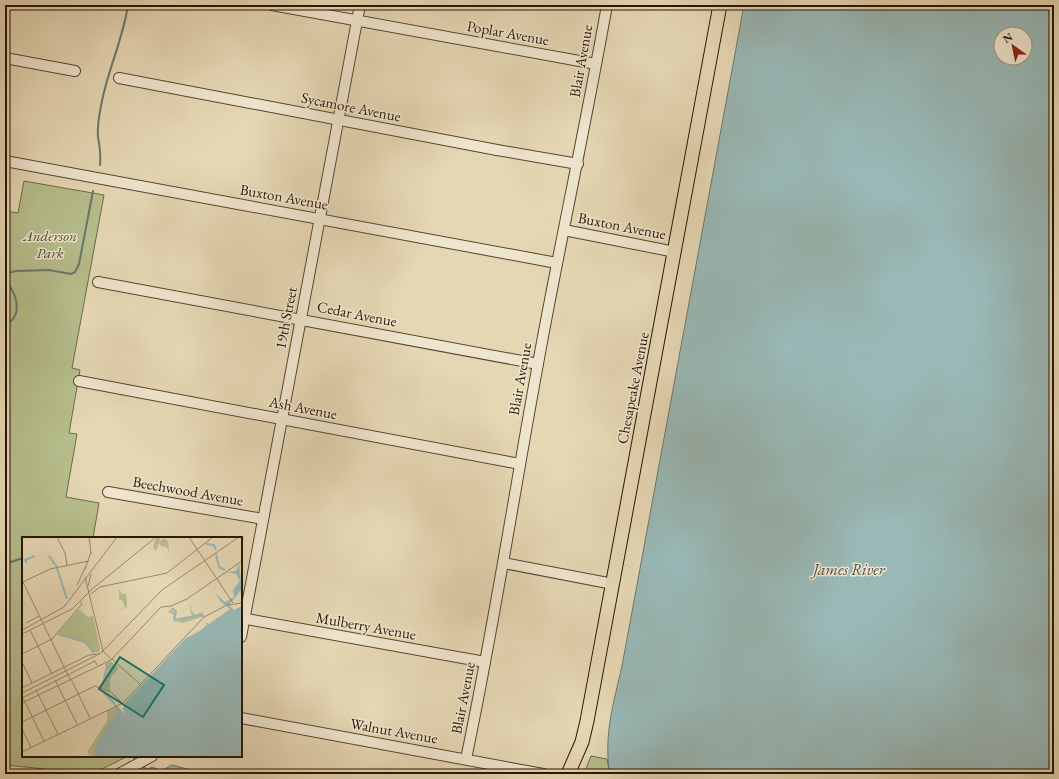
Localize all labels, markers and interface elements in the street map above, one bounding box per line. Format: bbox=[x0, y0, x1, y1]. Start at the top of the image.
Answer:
street label: Poplar Avenue bbox=[465, 16, 551, 49]
street label: Blair Avenue bbox=[565, 23, 596, 99]
north arrow bbox=[993, 26, 1033, 66]
text: N bbox=[1000, 29, 1015, 46]
street label: Sycamore Avenue bbox=[300, 88, 403, 126]
street label: Buxton Avenue bbox=[238, 179, 330, 214]
street label: Buxton Avenue bbox=[576, 208, 668, 243]
park label: Anderson Park bbox=[22, 226, 77, 262]
street label: 19th Street bbox=[270, 285, 301, 351]
street label: Cedar Avenue bbox=[316, 296, 399, 331]
street label: Chesapeake Avenue bbox=[612, 330, 653, 445]
street label: Blair Avenue bbox=[504, 341, 535, 417]
street label: Ash Avenue bbox=[266, 391, 339, 423]
street label: Beechwood Avenue bbox=[131, 471, 245, 510]
inset map bbox=[22, 537, 242, 757]
water label: James River bbox=[810, 559, 886, 580]
street label: Mulberry Avenue bbox=[315, 607, 418, 644]
street label: Blair Avenue bbox=[446, 660, 479, 736]
street label: Walnut Avenue bbox=[349, 713, 439, 748]

